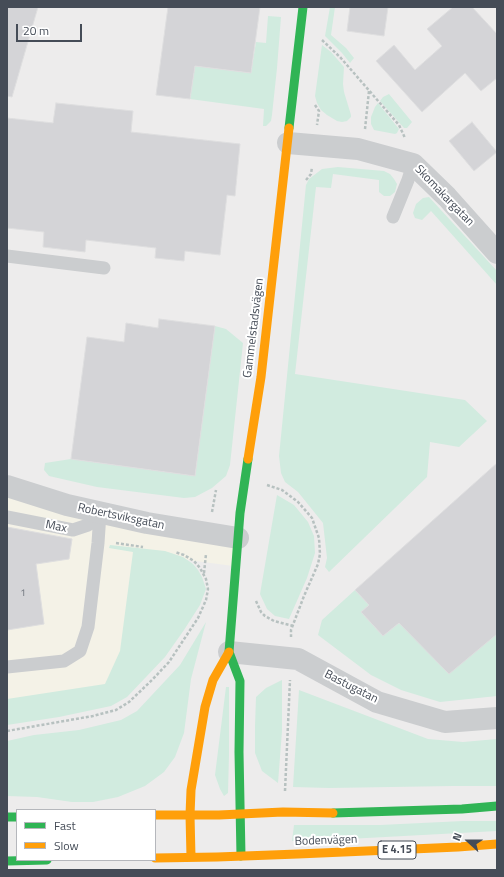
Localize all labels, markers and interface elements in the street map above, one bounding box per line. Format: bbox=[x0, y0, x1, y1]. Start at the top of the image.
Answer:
scale bar bbox=[18, 16, 84, 42]
text: 20 m bbox=[23, 21, 49, 40]
street label: Skomakargatan bbox=[411, 163, 477, 229]
street label: Gammelstadsvägen bbox=[241, 277, 267, 379]
street label: Robertsviksgatan bbox=[76, 501, 166, 533]
street label: Max bbox=[44, 518, 68, 536]
house number: 1 bbox=[20, 588, 26, 600]
street label: Bastugatan bbox=[322, 667, 380, 707]
legend bbox=[16, 809, 156, 861]
text: Fast bbox=[54, 816, 76, 835]
north arrow bbox=[448, 821, 488, 861]
text: N bbox=[448, 830, 466, 843]
street label: Bodenvägen bbox=[294, 833, 358, 849]
text: Slow bbox=[54, 836, 79, 855]
road number: E 4.15 bbox=[378, 841, 416, 859]

